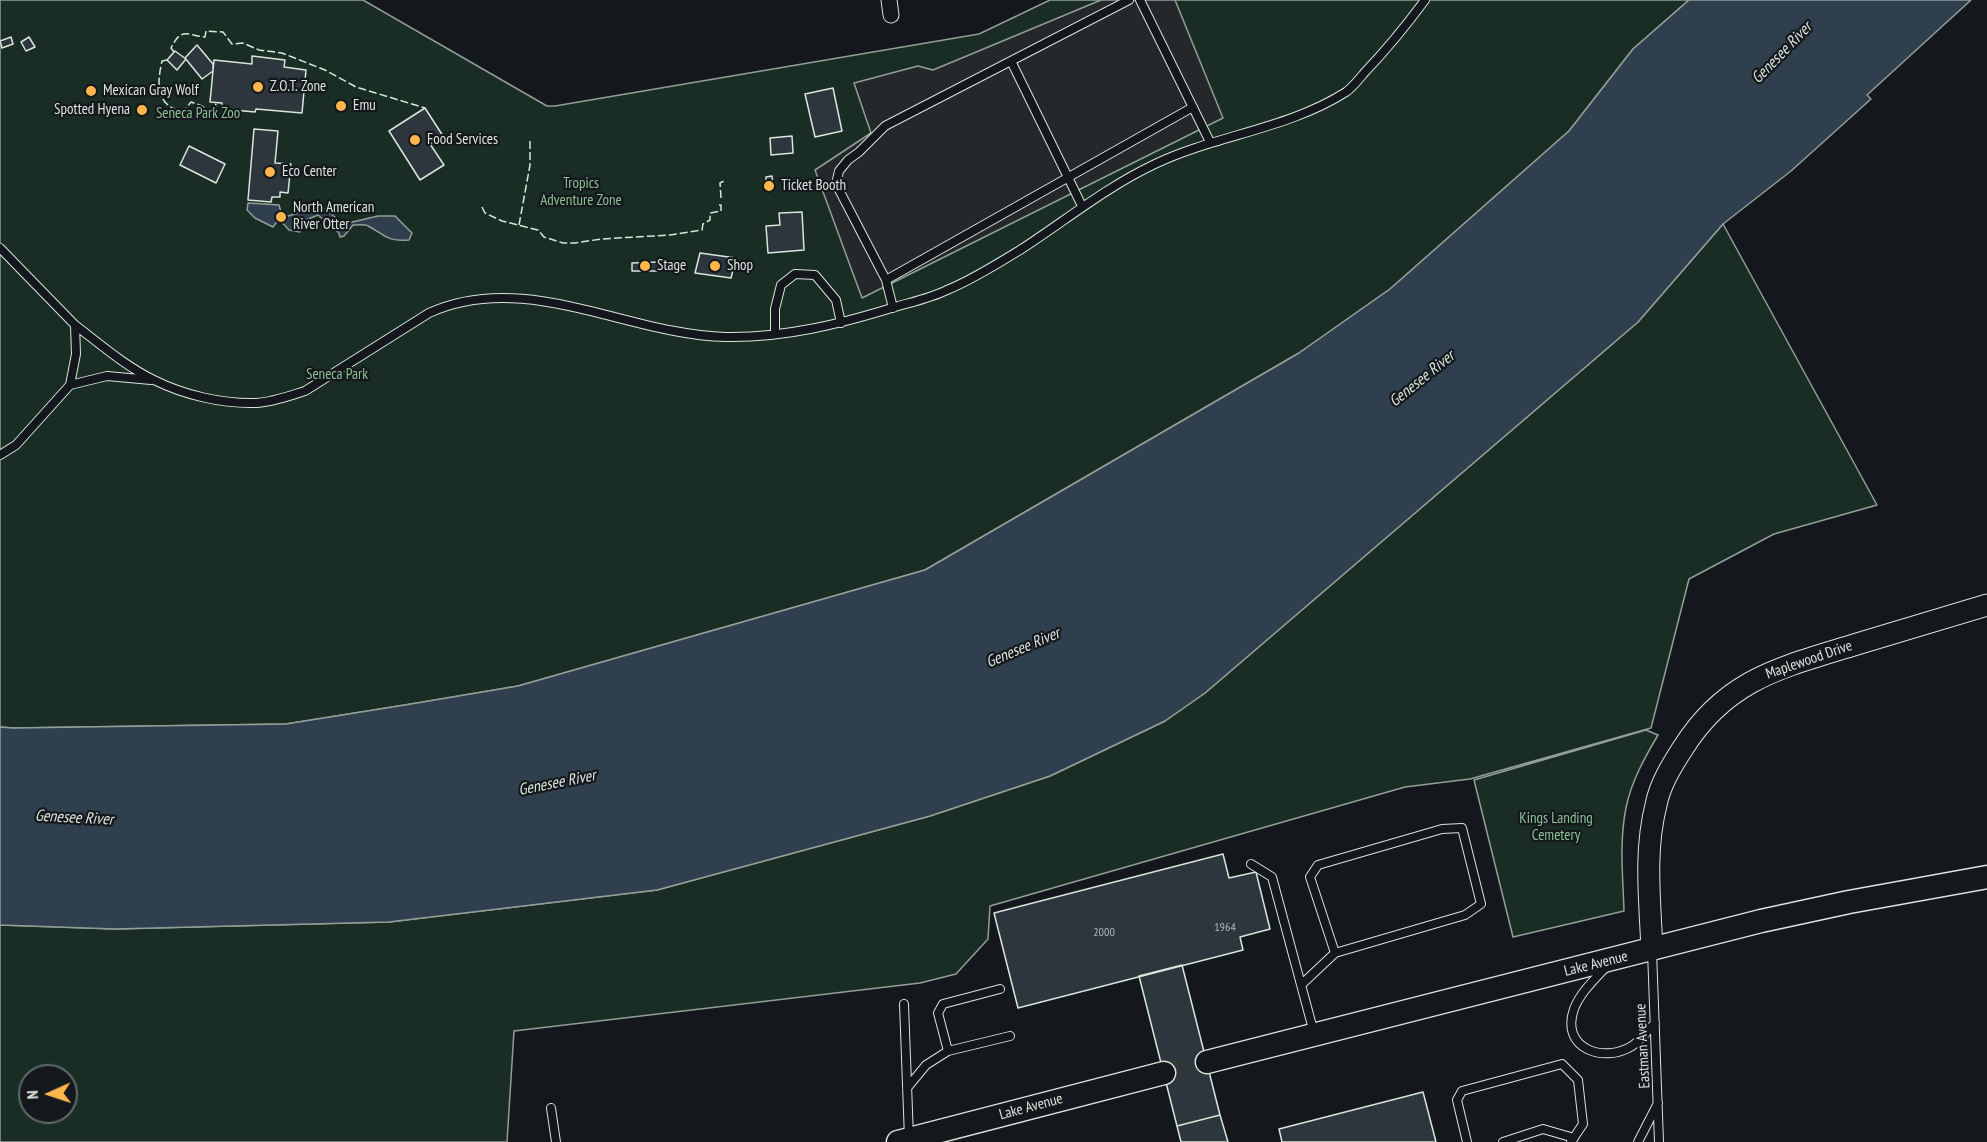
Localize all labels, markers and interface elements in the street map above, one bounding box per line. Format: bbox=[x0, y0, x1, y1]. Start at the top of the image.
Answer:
water label: Genesee River bbox=[1748, 18, 1816, 88]
place label: Z.O.T. Zone bbox=[270, 78, 326, 96]
marker: Z.O.T. Zone bbox=[251, 80, 265, 94]
place label: Mexican Gray Wolf bbox=[103, 82, 199, 100]
marker: Mexican Gray Wolf bbox=[84, 84, 98, 98]
place label: Emu bbox=[353, 97, 376, 115]
marker: Emu bbox=[334, 99, 348, 113]
place label: Spotted Hyena bbox=[54, 101, 130, 119]
marker: Spotted Hyena bbox=[135, 103, 149, 117]
park label: Seneca Park Zoo bbox=[156, 105, 240, 123]
place label: Food Services bbox=[427, 131, 498, 149]
marker: Food Services bbox=[408, 133, 422, 147]
place label: Eco Center bbox=[282, 163, 337, 181]
marker: Eco Center bbox=[263, 165, 277, 179]
park label: Tropics Adventure Zone bbox=[540, 175, 622, 210]
place label: Ticket Booth bbox=[781, 177, 846, 195]
marker: Ticket Booth bbox=[762, 179, 776, 193]
place label: North American River Otter bbox=[293, 199, 374, 234]
marker: North American River Otter bbox=[274, 210, 288, 224]
place label: Stage bbox=[657, 257, 686, 275]
place label: Shop bbox=[727, 257, 753, 275]
marker: Stage bbox=[638, 259, 652, 273]
marker: Shop bbox=[708, 259, 722, 273]
water label: Genesee River bbox=[1386, 347, 1458, 411]
park label: Seneca Park bbox=[306, 366, 368, 384]
water label: Genesee River bbox=[983, 624, 1063, 672]
street label: Maplewood Drive bbox=[1763, 637, 1855, 683]
water label: Genesee River bbox=[517, 766, 597, 800]
water label: Genesee River bbox=[34, 806, 114, 830]
park label: Kings Landing Cemetery bbox=[1519, 810, 1593, 845]
house number: 1964 bbox=[1214, 921, 1236, 935]
house number: 2000 bbox=[1093, 926, 1115, 940]
street label: Lake Avenue bbox=[1562, 947, 1630, 981]
street label: Eastman Avenue bbox=[1632, 1003, 1654, 1089]
north arrow bbox=[18, 1064, 78, 1124]
text: N bbox=[22, 1090, 42, 1100]
street label: Lake Avenue bbox=[997, 1090, 1065, 1124]

